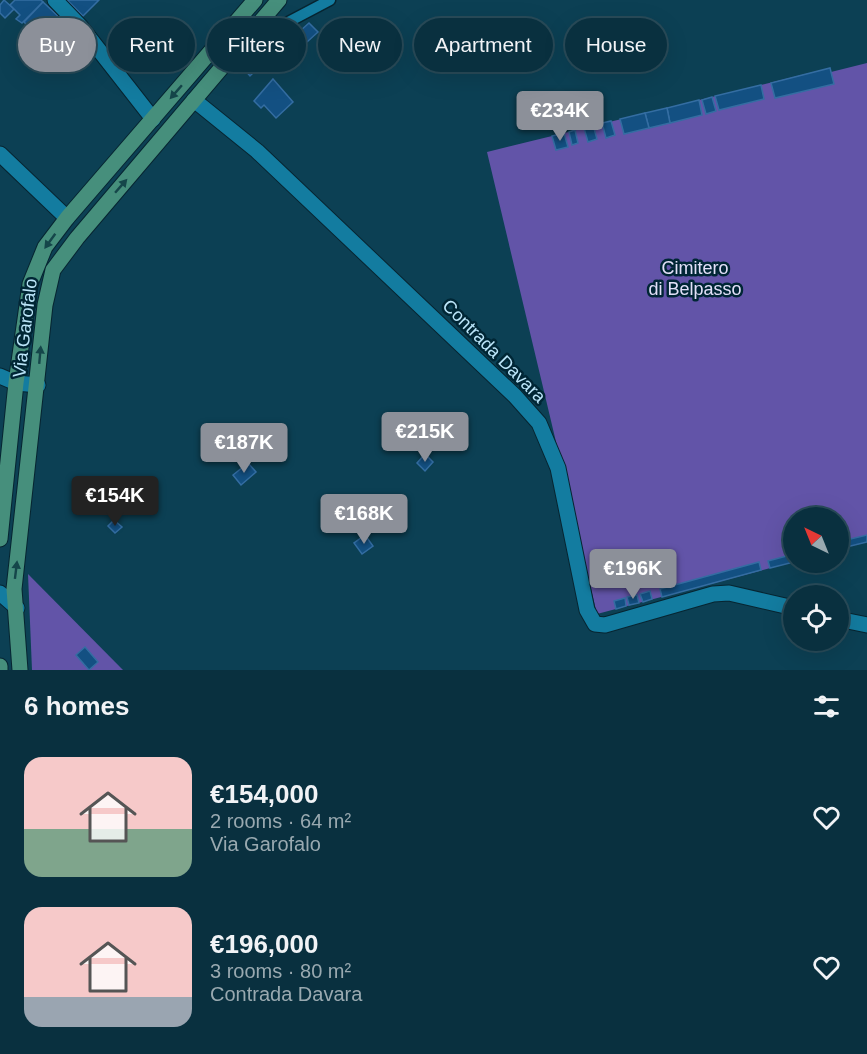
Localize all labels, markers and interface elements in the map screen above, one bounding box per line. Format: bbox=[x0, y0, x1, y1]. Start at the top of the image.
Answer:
chip: Buy bbox=[18, 18, 96, 72]
chip: Rent bbox=[108, 18, 195, 72]
chip: Filters bbox=[207, 18, 306, 72]
chip: New bbox=[318, 18, 402, 72]
chip: Apartment bbox=[414, 18, 553, 72]
chip: House bbox=[565, 18, 667, 72]
one-way arrow bbox=[169, 84, 182, 100]
pin: €234K bbox=[518, 91, 602, 142]
text: €234K bbox=[531, 99, 589, 121]
one-way arrow bbox=[114, 179, 127, 194]
one-way arrow bbox=[44, 233, 56, 249]
park label: Cimitero di Belpasso bbox=[648, 258, 742, 299]
street label: Via Garofalo bbox=[9, 277, 41, 379]
street label: Contrada Davara bbox=[438, 295, 550, 407]
one-way arrow bbox=[36, 346, 45, 365]
pin: €215K bbox=[383, 412, 467, 463]
text: €215K bbox=[396, 420, 454, 442]
pin: €187K bbox=[202, 423, 286, 474]
text: €187K bbox=[215, 431, 273, 453]
pin: €154K bbox=[73, 476, 157, 527]
text: €154K bbox=[86, 484, 144, 506]
pin: €168K bbox=[322, 494, 406, 545]
text: €168K bbox=[335, 502, 393, 524]
north arrow bbox=[783, 507, 849, 573]
map controls bbox=[783, 507, 849, 651]
pin: €196K bbox=[591, 549, 675, 600]
text: €196K bbox=[604, 557, 662, 579]
one-way arrow bbox=[11, 560, 21, 579]
button: locate bbox=[783, 585, 849, 651]
icon: filters bbox=[810, 690, 843, 723]
text: 6 homes bbox=[24, 691, 130, 721]
text: €154,000 bbox=[210, 779, 318, 809]
icon: home bbox=[72, 781, 144, 853]
icon: heart bbox=[810, 801, 843, 834]
text: 2 rooms · 64 m² bbox=[210, 810, 351, 832]
text: Via Garofalo bbox=[210, 833, 321, 855]
text: €196,000 bbox=[210, 929, 318, 959]
icon: home bbox=[72, 931, 144, 1003]
icon: heart bbox=[810, 951, 843, 984]
text: 3 rooms · 80 m² bbox=[210, 960, 351, 982]
text: Contrada Davara bbox=[210, 983, 362, 1005]

